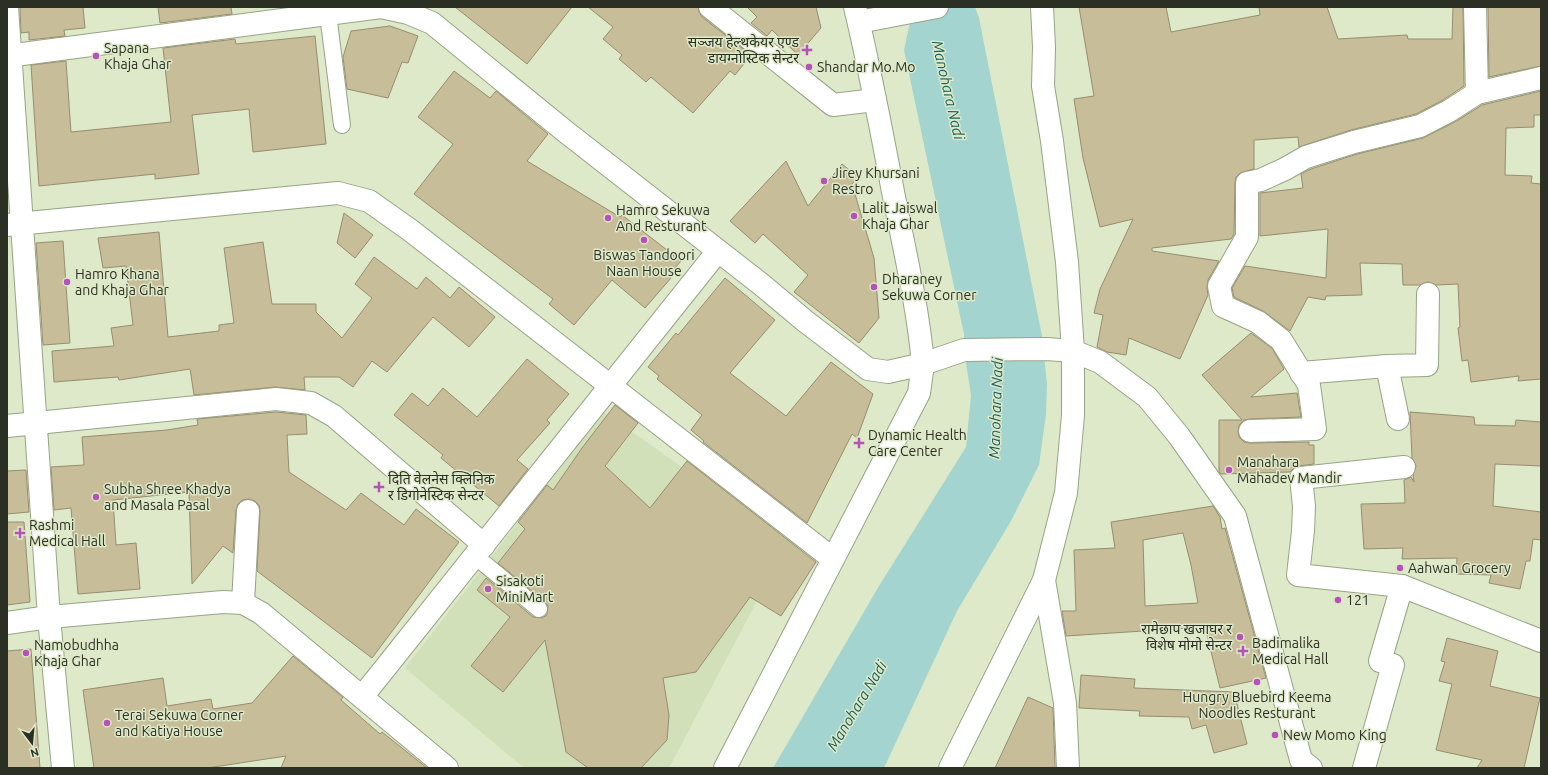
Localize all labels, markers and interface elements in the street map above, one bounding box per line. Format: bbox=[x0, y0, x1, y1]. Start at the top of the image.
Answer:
place label: सञ्जय हेल्थकेयर एण्ड डायग्नोस्टिक सेन्टर bbox=[688, 33, 800, 66]
water label: Manohara Nadi bbox=[929, 39, 968, 142]
place label: Sapana Khaja Ghar bbox=[104, 40, 172, 72]
marker: सञ्जय हेल्थकेयर एण्ड डायग्नोस्टिक सेन्टर bbox=[802, 45, 812, 55]
marker: Sapana Khaja Ghar bbox=[91, 51, 101, 61]
place label: Shandar Mo.Mo bbox=[817, 59, 916, 75]
marker: Shandar Mo.Mo bbox=[804, 62, 814, 72]
place label: Jirey Khursani Restro bbox=[832, 165, 920, 197]
marker: Jirey Khursani Restro bbox=[819, 176, 829, 186]
place label: Lalit Jaiswal Khaja Ghar bbox=[862, 200, 938, 232]
place label: Hamro Sekuwa And Resturant bbox=[616, 202, 710, 234]
marker: Lalit Jaiswal Khaja Ghar bbox=[849, 211, 859, 221]
marker: Hamro Sekuwa And Resturant bbox=[603, 213, 613, 223]
marker: Biswas Tandoori Naan House bbox=[639, 235, 649, 245]
place label: Biswas Tandoori Naan House bbox=[593, 247, 695, 279]
place label: Hamro Khana and Khaja Ghar bbox=[75, 266, 170, 298]
place label: Dharaney Sekuwa Corner bbox=[882, 271, 977, 303]
marker: Hamro Khana and Khaja Ghar bbox=[62, 277, 72, 287]
marker: Dharaney Sekuwa Corner bbox=[869, 282, 879, 292]
water label: Manohara Nadi bbox=[985, 356, 1006, 459]
place label: Dynamic Health Care Center bbox=[868, 427, 967, 459]
marker: Dynamic Health Care Center bbox=[853, 437, 865, 449]
place label: Manahara Mahadev Mandir bbox=[1237, 454, 1342, 486]
marker: Manahara Mahadev Mandir bbox=[1224, 465, 1234, 475]
place label: दिति वेलनेस क्लिनिक र डिगोनेस्टिक सेन्टर bbox=[388, 470, 495, 503]
place label: Subha Shree Khadya and Masala Pasal bbox=[104, 481, 231, 513]
marker: दिति वेलनेस क्लिनिक र डिगोनेस्टिक सेन्टर bbox=[373, 481, 385, 493]
marker: Subha Shree Khadya and Masala Pasal bbox=[91, 492, 101, 502]
place label: Rashmi Medical Hall bbox=[29, 517, 106, 549]
marker: Rashmi Medical Hall bbox=[14, 527, 26, 539]
place label: Aahwan Grocery bbox=[1408, 560, 1511, 576]
marker: Aahwan Grocery bbox=[1395, 563, 1405, 573]
place label: Sisakoti MiniMart bbox=[496, 573, 554, 605]
marker: Sisakoti MiniMart bbox=[483, 584, 493, 594]
place label: 121 bbox=[1346, 592, 1370, 608]
marker: 121 bbox=[1333, 595, 1343, 605]
place label: रामेछाप खजाघर र विशेष मोमो सेन्टर bbox=[1141, 620, 1232, 653]
marker: रामेछाप खजाघर र विशेष मोमो सेन्टर bbox=[1235, 632, 1245, 642]
place label: Badimalika Medical Hall bbox=[1252, 635, 1329, 667]
place label: Namobudhha Khaja Ghar bbox=[34, 637, 119, 669]
marker: Badimalika Medical Hall bbox=[1237, 645, 1249, 657]
marker: Namobudhha Khaja Ghar bbox=[21, 648, 31, 658]
water label: Manohara Nadi bbox=[823, 657, 891, 754]
marker: Hungry Bluebird Keema Noodles Resturant bbox=[1252, 677, 1262, 687]
place label: Hungry Bluebird Keema Noodles Resturant bbox=[1182, 689, 1332, 721]
place label: Terai Sekuwa Corner and Katiya House bbox=[115, 707, 244, 739]
marker: Terai Sekuwa Corner and Katiya House bbox=[102, 718, 112, 728]
north arrow bbox=[12, 723, 52, 763]
place label: New Momo King bbox=[1283, 727, 1387, 743]
marker: New Momo King bbox=[1270, 730, 1280, 740]
text: N bbox=[29, 746, 40, 760]

